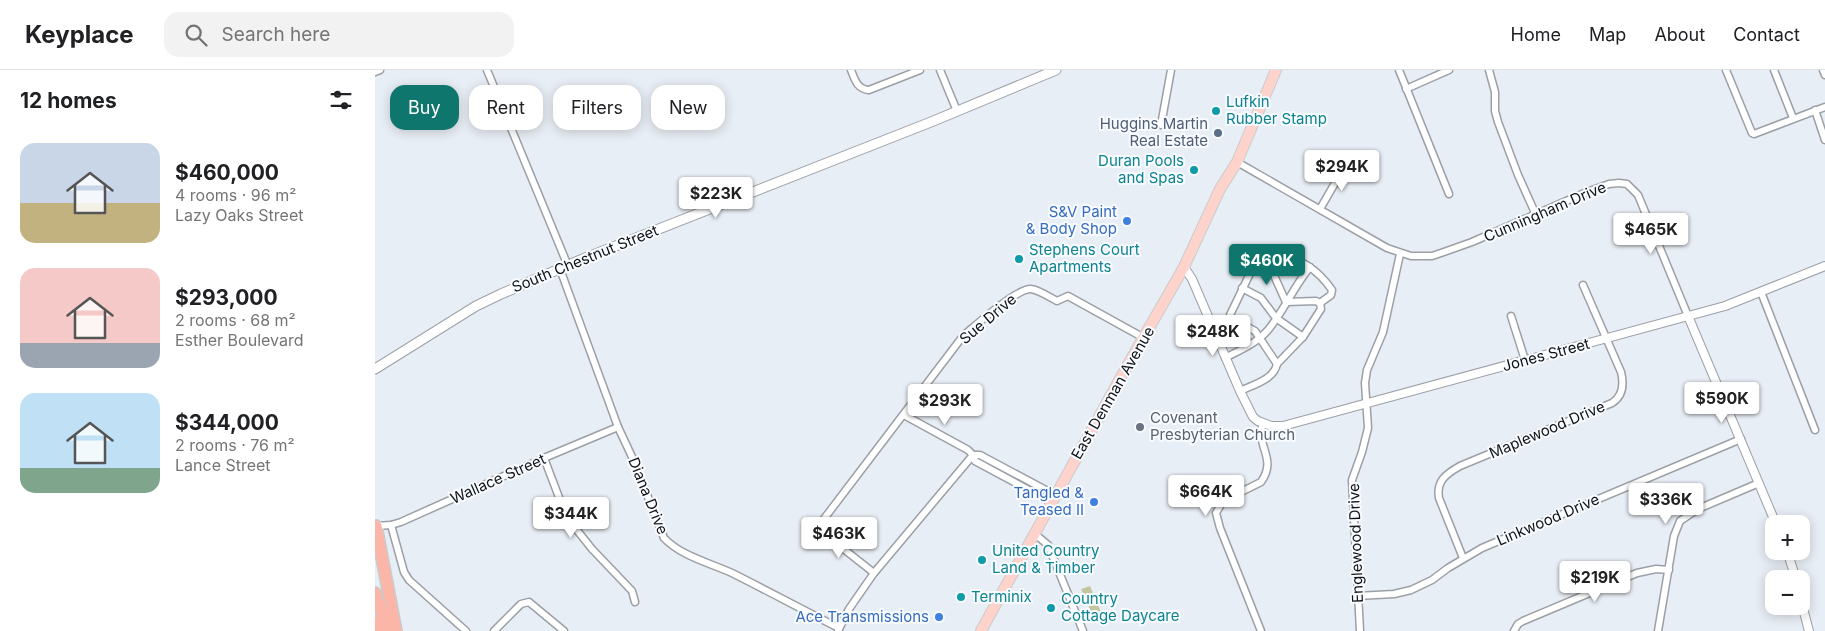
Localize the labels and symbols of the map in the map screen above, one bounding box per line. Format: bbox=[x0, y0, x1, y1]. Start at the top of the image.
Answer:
place label: Lufkin Rubber Stamp bbox=[1226, 92, 1327, 128]
marker: Lufkin Rubber Stamp bbox=[1210, 105, 1222, 117]
place label: Huggins Martin Real Estate bbox=[1100, 114, 1208, 150]
marker: Huggins Martin Real Estate bbox=[1212, 127, 1224, 139]
pin: $294K bbox=[1307, 150, 1377, 192]
place label: Duran Pools and Spas bbox=[1098, 151, 1184, 187]
marker: Duran Pools and Spas bbox=[1188, 164, 1200, 176]
pin: $223K bbox=[681, 176, 751, 219]
street label: Cunningham Drive bbox=[1481, 177, 1609, 246]
place label: S&V Paint & Body Shop bbox=[1026, 202, 1117, 238]
pin: $465K bbox=[1616, 212, 1686, 255]
marker: S&V Paint & Body Shop bbox=[1121, 215, 1133, 227]
street label: South Chestnut Street bbox=[509, 220, 661, 297]
place label: Stephens Court Apartments bbox=[1029, 240, 1140, 276]
pin: $460K bbox=[1232, 244, 1302, 286]
marker: Stephens Court Apartments bbox=[1013, 253, 1025, 265]
street label: Sue Drive bbox=[955, 289, 1020, 348]
pin: $248K bbox=[1178, 314, 1248, 357]
street label: East Denman Avenue bbox=[1067, 323, 1158, 463]
street label: Jones Street bbox=[1500, 334, 1592, 375]
pin: $590K bbox=[1687, 382, 1757, 424]
pin: $293K bbox=[910, 384, 980, 426]
street label: Maplewood Drive bbox=[1486, 397, 1608, 462]
place label: Covenant Presbyterian Church bbox=[1150, 408, 1295, 444]
marker: Covenant Presbyterian Church bbox=[1134, 421, 1146, 433]
street label: Wallace Street bbox=[447, 449, 548, 508]
street label: Diana Drive bbox=[624, 454, 673, 537]
pin: $664K bbox=[1171, 474, 1241, 517]
pin: $336K bbox=[1631, 482, 1701, 525]
place label: Tangled & Teased II bbox=[1013, 483, 1084, 519]
street label: Englewood Drive bbox=[1344, 483, 1367, 603]
street label: Linkwood Drive bbox=[1494, 489, 1602, 550]
pin: $344K bbox=[536, 496, 606, 539]
marker: Tangled & Teased II bbox=[1088, 496, 1100, 508]
pin: $463K bbox=[804, 516, 874, 559]
place label: United Country Land & Timber bbox=[992, 541, 1100, 577]
marker: United Country Land & Timber bbox=[976, 554, 988, 566]
pin: $219K bbox=[1560, 560, 1630, 603]
place label: Terminix bbox=[971, 587, 1032, 606]
place label: Country Cottage Daycare bbox=[1061, 589, 1180, 625]
marker: Terminix bbox=[955, 591, 967, 603]
marker: Country Cottage Daycare bbox=[1045, 602, 1057, 614]
place label: Ace Transmissions bbox=[795, 607, 929, 626]
marker: Ace Transmissions bbox=[933, 611, 945, 623]

